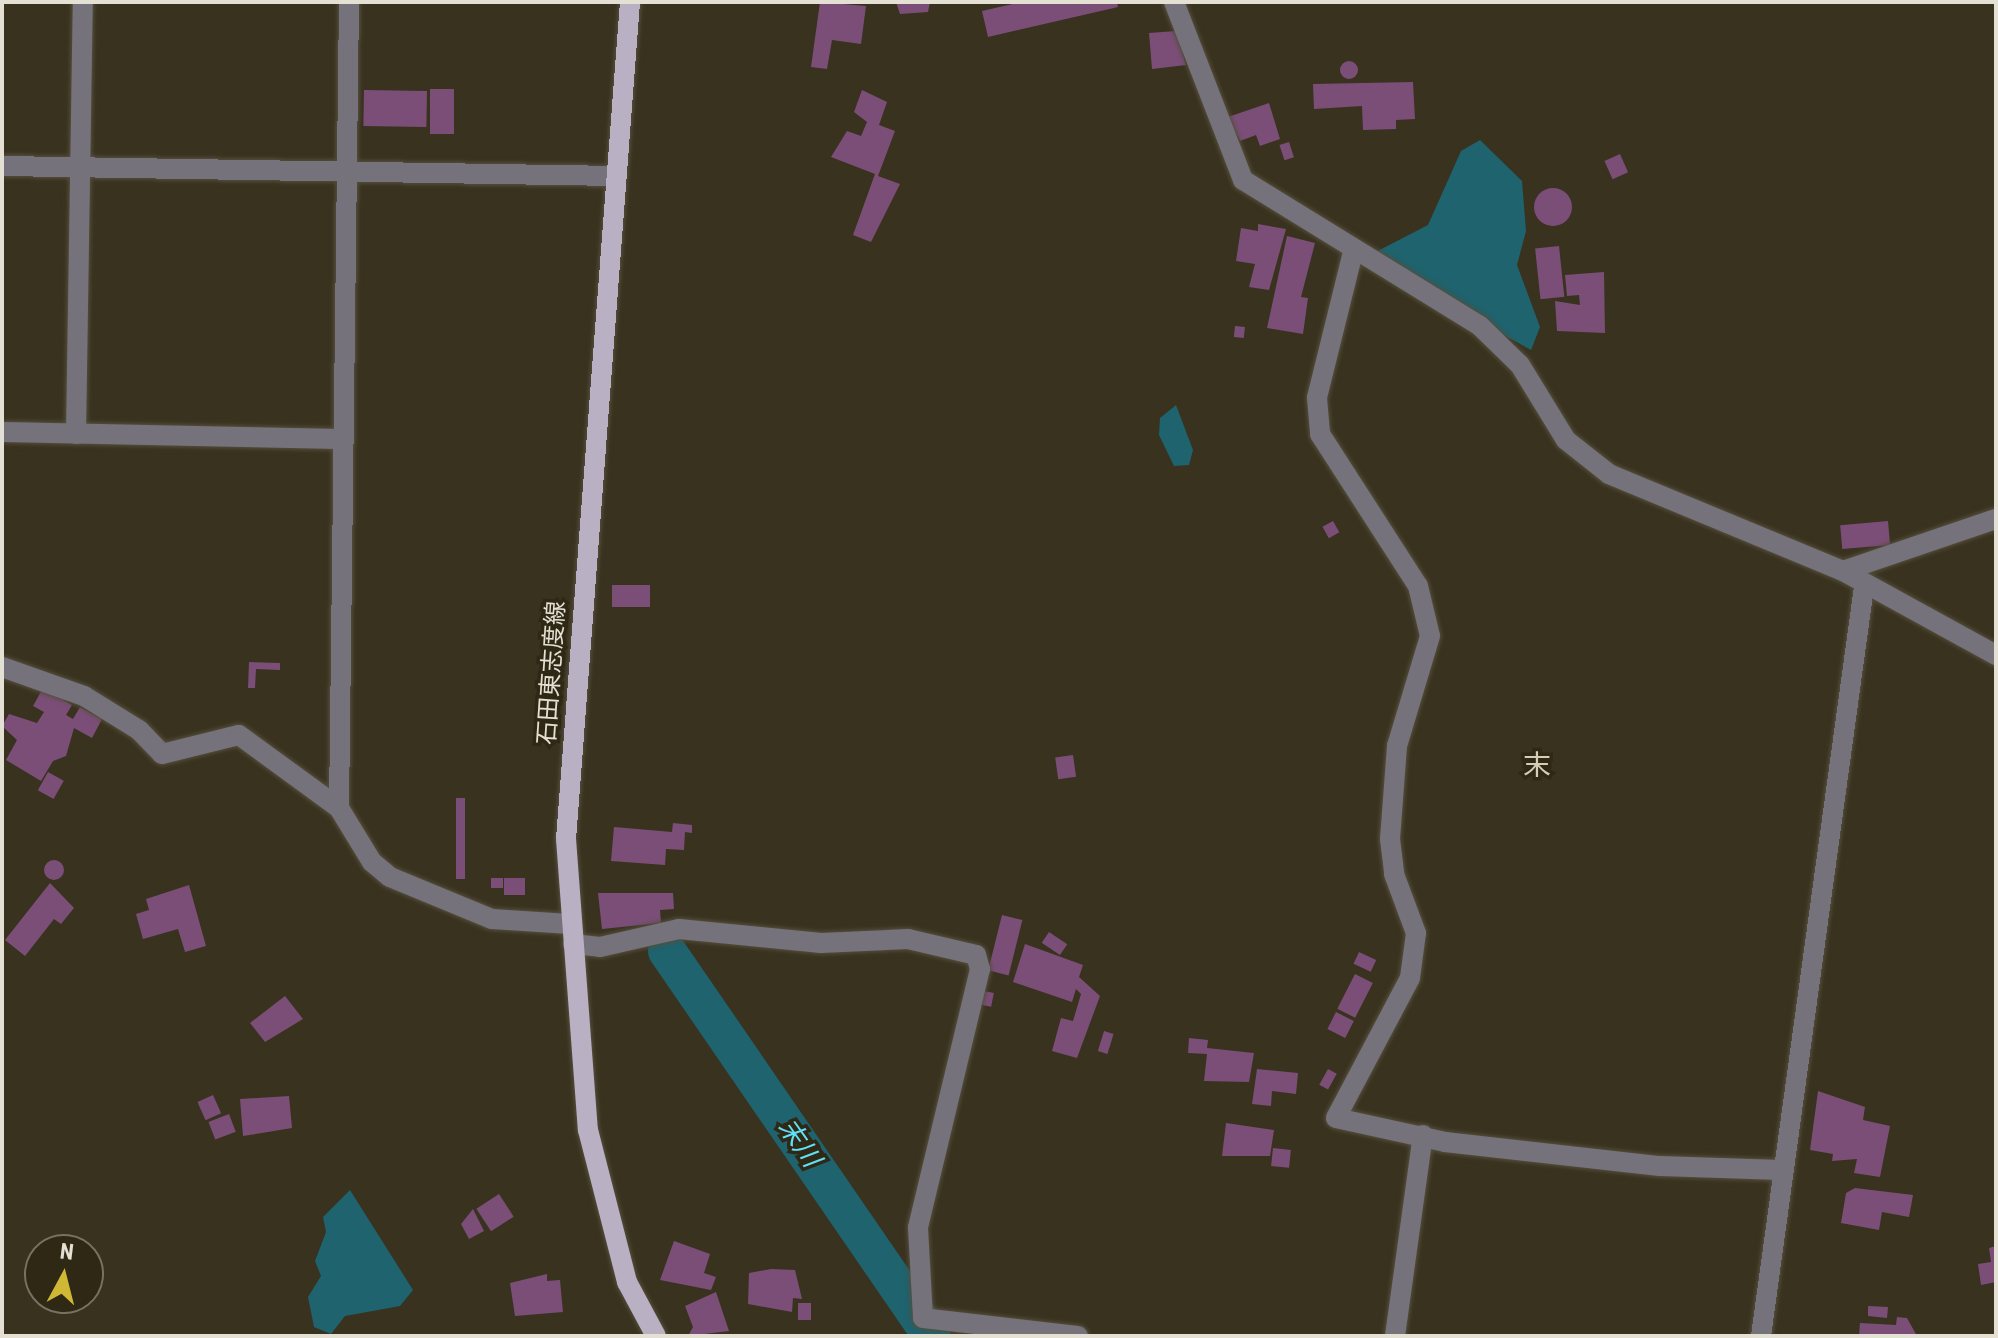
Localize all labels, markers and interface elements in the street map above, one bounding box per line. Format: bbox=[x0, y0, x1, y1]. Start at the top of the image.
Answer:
street label: 石田東志度線 bbox=[533, 600, 571, 746]
district label: 末 bbox=[1523, 749, 1551, 783]
water label: 末川 bbox=[771, 1113, 827, 1173]
north arrow bbox=[24, 1234, 104, 1314]
text: N bbox=[59, 1238, 75, 1265]

